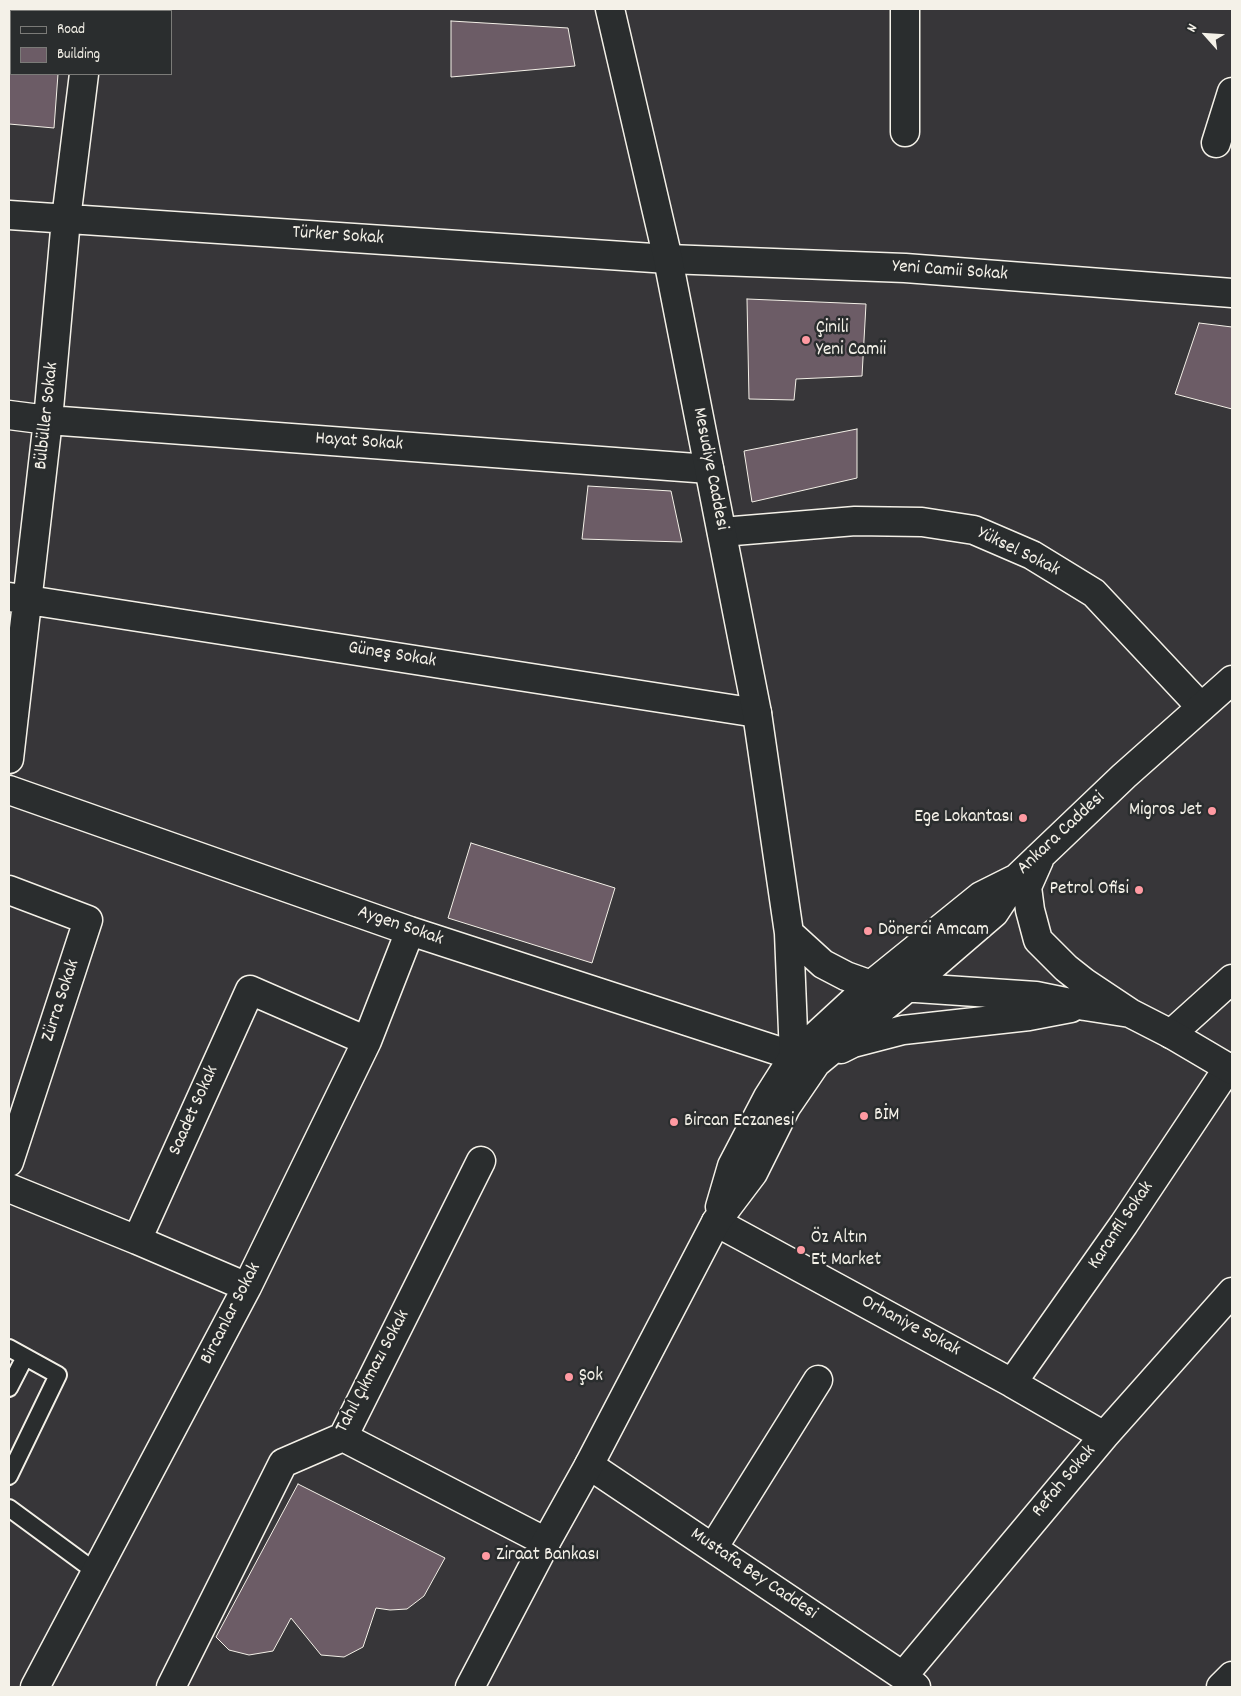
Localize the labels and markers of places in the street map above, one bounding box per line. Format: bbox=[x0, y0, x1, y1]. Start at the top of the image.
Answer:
place label: Çinili Yeni Camii bbox=[816, 318, 886, 362]
marker: Çinili Yeni Camii bbox=[800, 334, 812, 346]
place label: Migros Jet bbox=[1129, 800, 1202, 822]
marker: Migros Jet bbox=[1206, 805, 1218, 817]
place label: Ege Lokantası bbox=[914, 807, 1013, 829]
marker: Ege Lokantası bbox=[1017, 812, 1029, 824]
place label: Petrol Ofisi bbox=[1049, 879, 1129, 901]
marker: Petrol Ofisi bbox=[1133, 884, 1145, 896]
place label: Dönerci Amcam bbox=[878, 920, 989, 942]
marker: Dönerci Amcam bbox=[862, 925, 874, 937]
place label: BİM bbox=[874, 1105, 899, 1127]
marker: BİM bbox=[858, 1110, 870, 1122]
place label: Bircan Eczanesi bbox=[684, 1111, 794, 1133]
marker: Bircan Eczanesi bbox=[668, 1116, 680, 1128]
place label: Öz Altın Et Market bbox=[811, 1228, 881, 1272]
marker: Öz Altın Et Market bbox=[795, 1244, 807, 1256]
place label: Şok bbox=[579, 1366, 603, 1388]
marker: Şok bbox=[563, 1371, 575, 1383]
place label: Ziraat Bankası bbox=[496, 1545, 599, 1567]
marker: Ziraat Bankası bbox=[480, 1550, 492, 1562]

